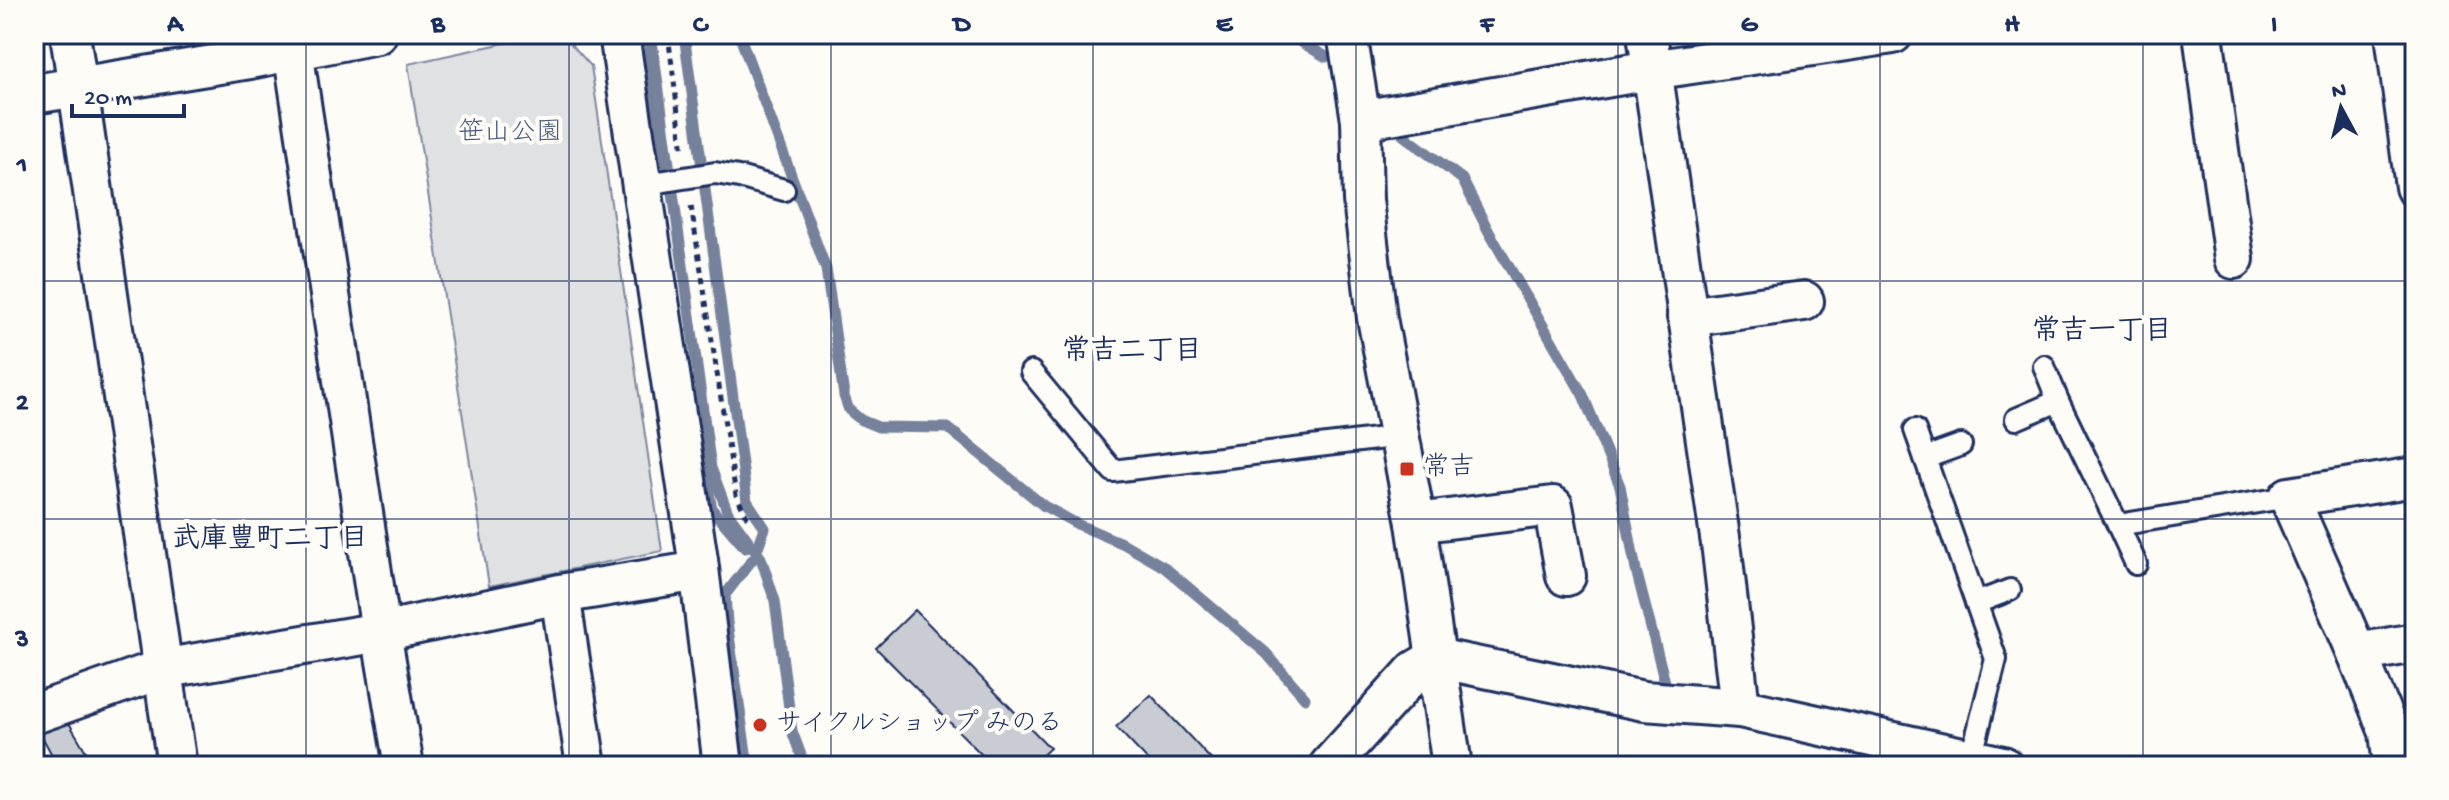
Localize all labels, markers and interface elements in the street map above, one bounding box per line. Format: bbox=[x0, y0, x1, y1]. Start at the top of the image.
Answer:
text: A bbox=[166, 11, 184, 42]
text: B bbox=[430, 11, 446, 42]
text: C bbox=[693, 11, 710, 42]
text: D bbox=[952, 11, 972, 42]
text: E bbox=[1216, 11, 1234, 42]
text: F bbox=[1479, 11, 1495, 42]
text: G bbox=[1741, 11, 1759, 42]
text: H bbox=[2005, 11, 2021, 42]
text: I bbox=[2271, 11, 2277, 42]
scale bar bbox=[72, 68, 184, 118]
north arrow bbox=[2301, 68, 2381, 148]
text: N bbox=[2330, 78, 2348, 106]
text: 20 m bbox=[84, 85, 132, 114]
park label: 笹山公園 bbox=[458, 117, 562, 150]
text: 1 bbox=[16, 152, 27, 183]
district label: 常吉一丁目 bbox=[2032, 314, 2172, 349]
district label: 常吉二丁目 bbox=[1062, 334, 1202, 369]
text: 2 bbox=[16, 389, 29, 420]
place label: 常吉 bbox=[1423, 452, 1475, 485]
marker: 常吉 bbox=[1398, 460, 1416, 478]
district label: 武庫豊町二丁目 bbox=[172, 522, 368, 557]
text: 3 bbox=[14, 626, 29, 657]
place label: サイクルショップ みのる bbox=[776, 709, 1063, 741]
marker: サイクルショップ みのる bbox=[751, 716, 769, 734]

